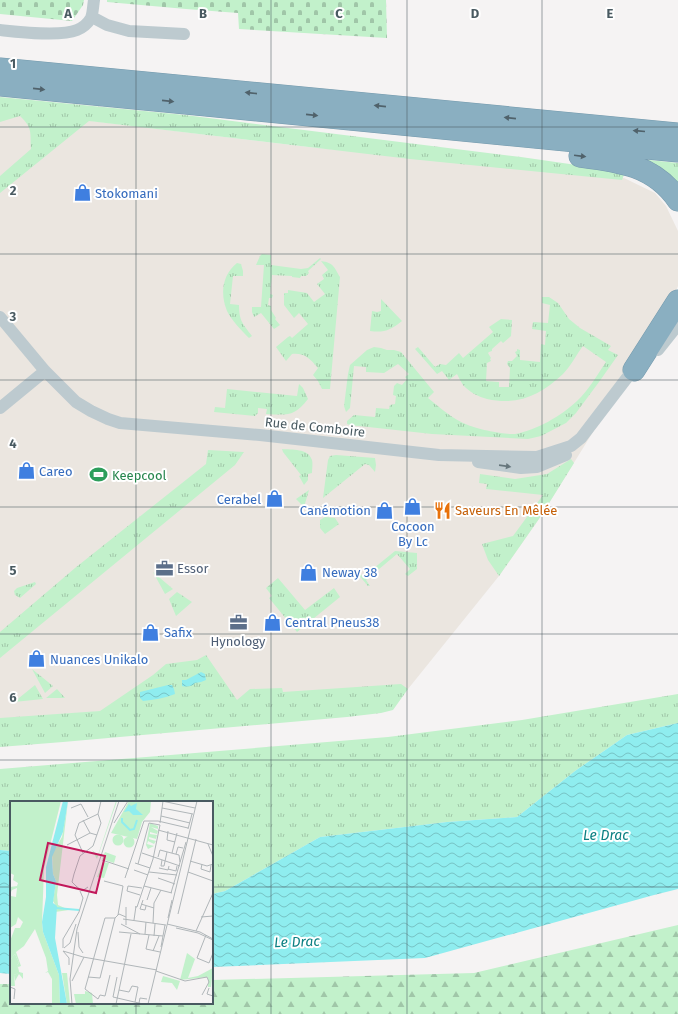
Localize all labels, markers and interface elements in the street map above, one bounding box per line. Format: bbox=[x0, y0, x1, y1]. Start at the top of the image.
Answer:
text: A bbox=[63, 6, 72, 21]
text: B bbox=[199, 6, 207, 21]
text: C bbox=[335, 6, 343, 21]
text: D bbox=[471, 6, 480, 21]
text: E bbox=[607, 6, 614, 21]
text: 1 bbox=[10, 56, 16, 71]
one-way arrow bbox=[33, 85, 45, 92]
one-way arrow bbox=[245, 90, 257, 97]
one-way arrow bbox=[162, 98, 174, 105]
one-way arrow bbox=[374, 102, 386, 109]
one-way arrow bbox=[306, 112, 318, 118]
one-way arrow bbox=[504, 115, 516, 122]
one-way arrow bbox=[633, 127, 645, 134]
one-way arrow bbox=[574, 153, 586, 159]
text: 2 bbox=[10, 183, 17, 198]
shop icon: Stokomani bbox=[72, 183, 92, 203]
place label: Stokomani bbox=[95, 186, 158, 201]
text: 3 bbox=[9, 309, 17, 324]
street label: Rue de Comboire bbox=[264, 414, 366, 440]
text: 4 bbox=[9, 436, 17, 451]
shop icon: Careo bbox=[16, 461, 36, 481]
one-way arrow bbox=[499, 463, 511, 469]
place label: Careo bbox=[39, 464, 73, 479]
sports icon: Keepcool bbox=[89, 465, 109, 485]
place label: Keepcool bbox=[112, 468, 167, 483]
shop icon: Cerabel bbox=[264, 489, 284, 509]
place label: Cerabel bbox=[217, 492, 261, 507]
shop icon: Cocoon By Lc bbox=[403, 497, 423, 517]
shop icon: Canémotion bbox=[374, 500, 394, 520]
restaurant icon: Saveurs En Mêlée bbox=[432, 500, 452, 520]
place label: Canémotion bbox=[300, 503, 371, 518]
place label: Saveurs En Mêlée bbox=[455, 503, 557, 518]
place label: Cocoon By Lc bbox=[391, 519, 435, 549]
office icon: Essor bbox=[154, 558, 174, 578]
place label: Essor bbox=[177, 561, 209, 576]
shop icon: Neway 38 bbox=[299, 562, 319, 582]
text: 5 bbox=[10, 563, 17, 578]
place label: Neway 38 bbox=[322, 565, 378, 580]
office icon: Hynology bbox=[228, 612, 248, 632]
shop icon: Central Pneus38 bbox=[262, 612, 282, 632]
place label: Central Pneus38 bbox=[285, 615, 379, 630]
shop icon: Safix bbox=[141, 622, 161, 642]
place label: Safix bbox=[164, 625, 193, 640]
place label: Hynology bbox=[211, 634, 266, 649]
shop icon: Nuances Unikalo bbox=[27, 649, 47, 669]
place label: Nuances Unikalo bbox=[50, 652, 148, 667]
text: 6 bbox=[9, 690, 17, 705]
inset map bbox=[10, 801, 213, 1004]
water label: Le Drac bbox=[583, 827, 629, 844]
water label: Le Drac bbox=[274, 933, 321, 951]

